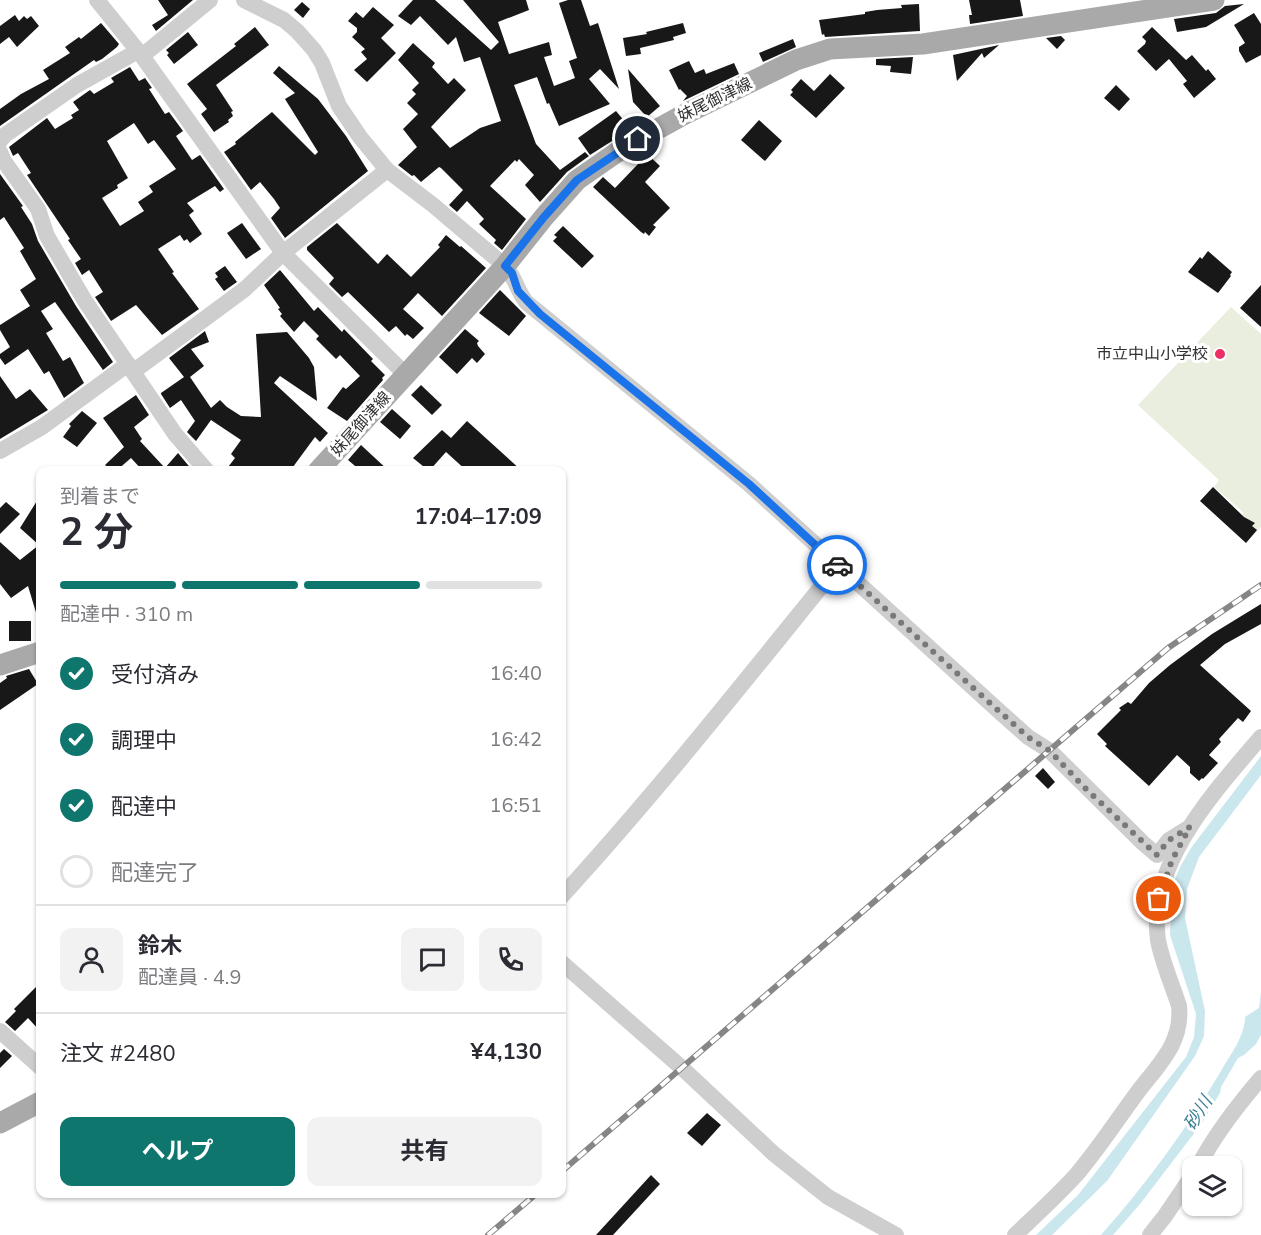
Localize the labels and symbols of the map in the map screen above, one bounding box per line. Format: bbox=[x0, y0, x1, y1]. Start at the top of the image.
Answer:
street label: 妹尾御津線 bbox=[674, 73, 756, 127]
pin bbox=[612, 113, 663, 164]
place label: 市立中山小学校 bbox=[1096, 343, 1208, 365]
marker: 市立中山小学校 bbox=[1213, 347, 1227, 361]
street label: 妹尾御津線 bbox=[326, 387, 396, 461]
courier bbox=[807, 535, 867, 595]
pin bbox=[1133, 873, 1184, 924]
water label: 砂川 bbox=[1178, 1090, 1219, 1135]

